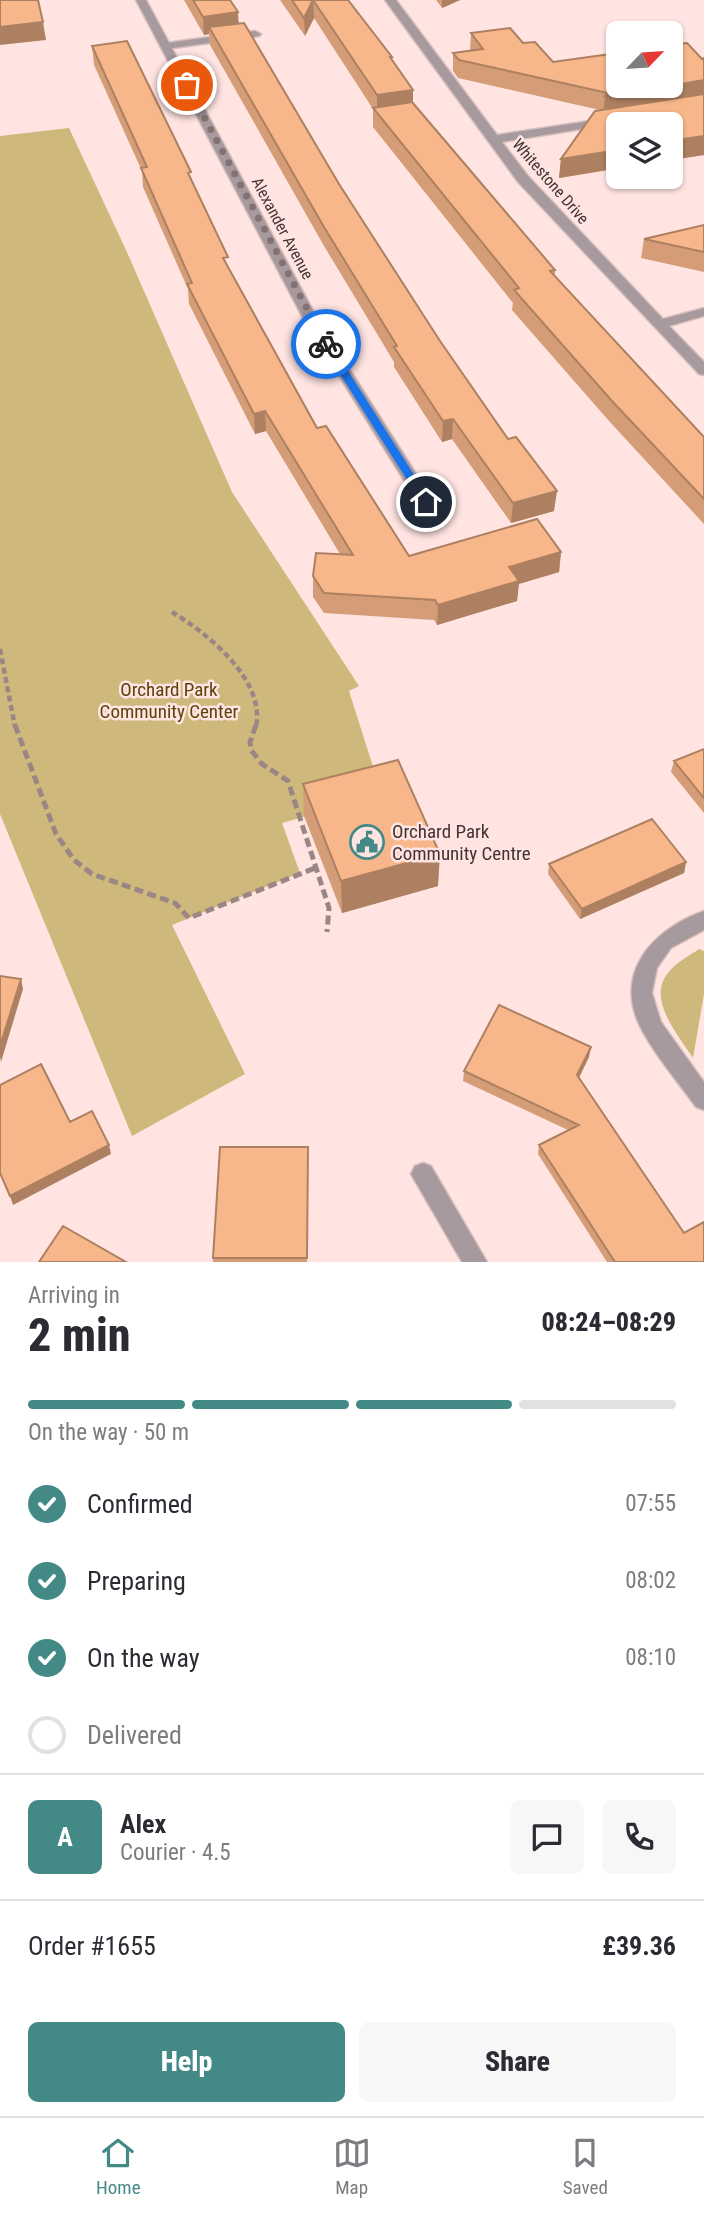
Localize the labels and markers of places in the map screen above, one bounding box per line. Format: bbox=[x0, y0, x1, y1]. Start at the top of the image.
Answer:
pin bbox=[157, 55, 217, 115]
pin bbox=[396, 472, 456, 532]
place label: Orchard Park Community Centre bbox=[392, 820, 531, 865]
public building icon: Orchard Park Community Centre bbox=[348, 823, 386, 861]

